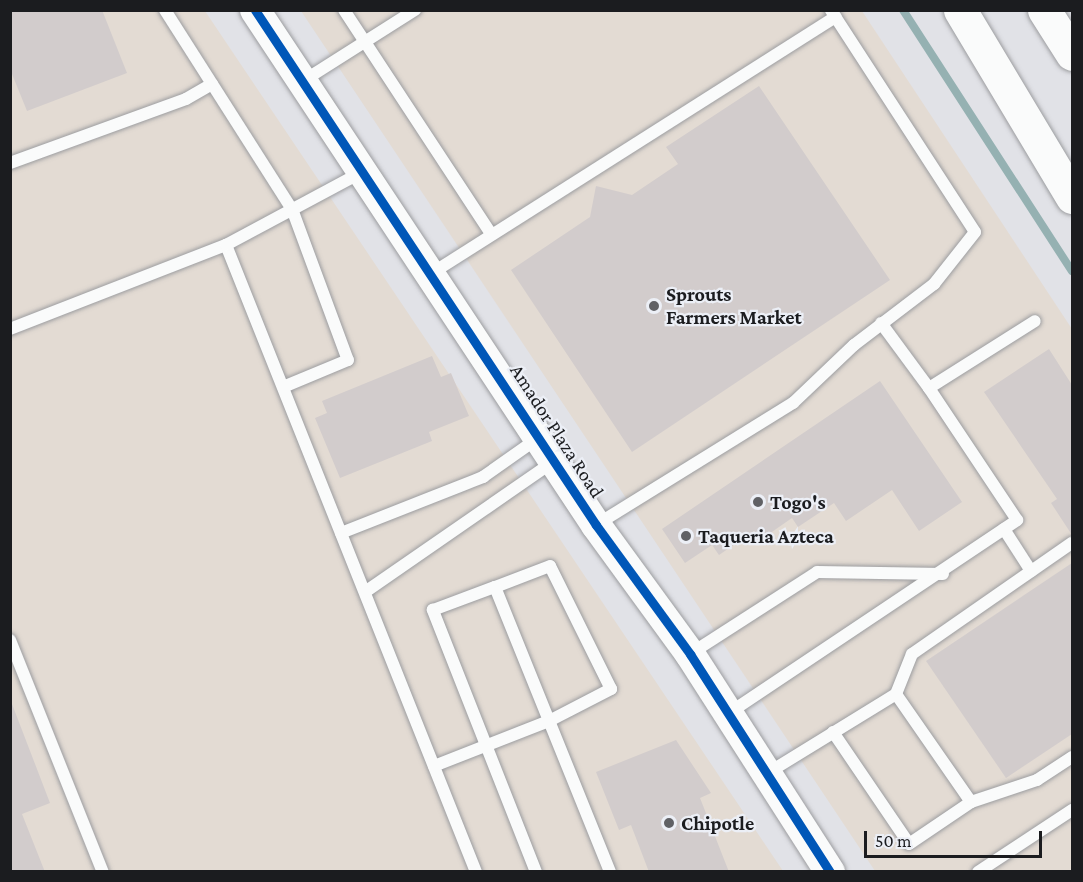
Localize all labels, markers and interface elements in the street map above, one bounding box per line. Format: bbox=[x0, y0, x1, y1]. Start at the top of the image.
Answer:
place label: Sprouts Farmers Market bbox=[666, 282, 802, 329]
marker: Sprouts Farmers Market bbox=[647, 299, 661, 313]
street label: Amador Plaza Road bbox=[505, 360, 609, 502]
place label: Togo's bbox=[770, 490, 826, 514]
marker: Togo's bbox=[751, 495, 765, 509]
place label: Taqueria Azteca bbox=[698, 524, 834, 548]
marker: Taqueria Azteca bbox=[679, 529, 693, 543]
place label: Chipotle bbox=[681, 811, 754, 835]
marker: Chipotle bbox=[662, 816, 676, 830]
scale bar bbox=[867, 819, 1046, 857]
text: 50 m bbox=[875, 831, 912, 851]

